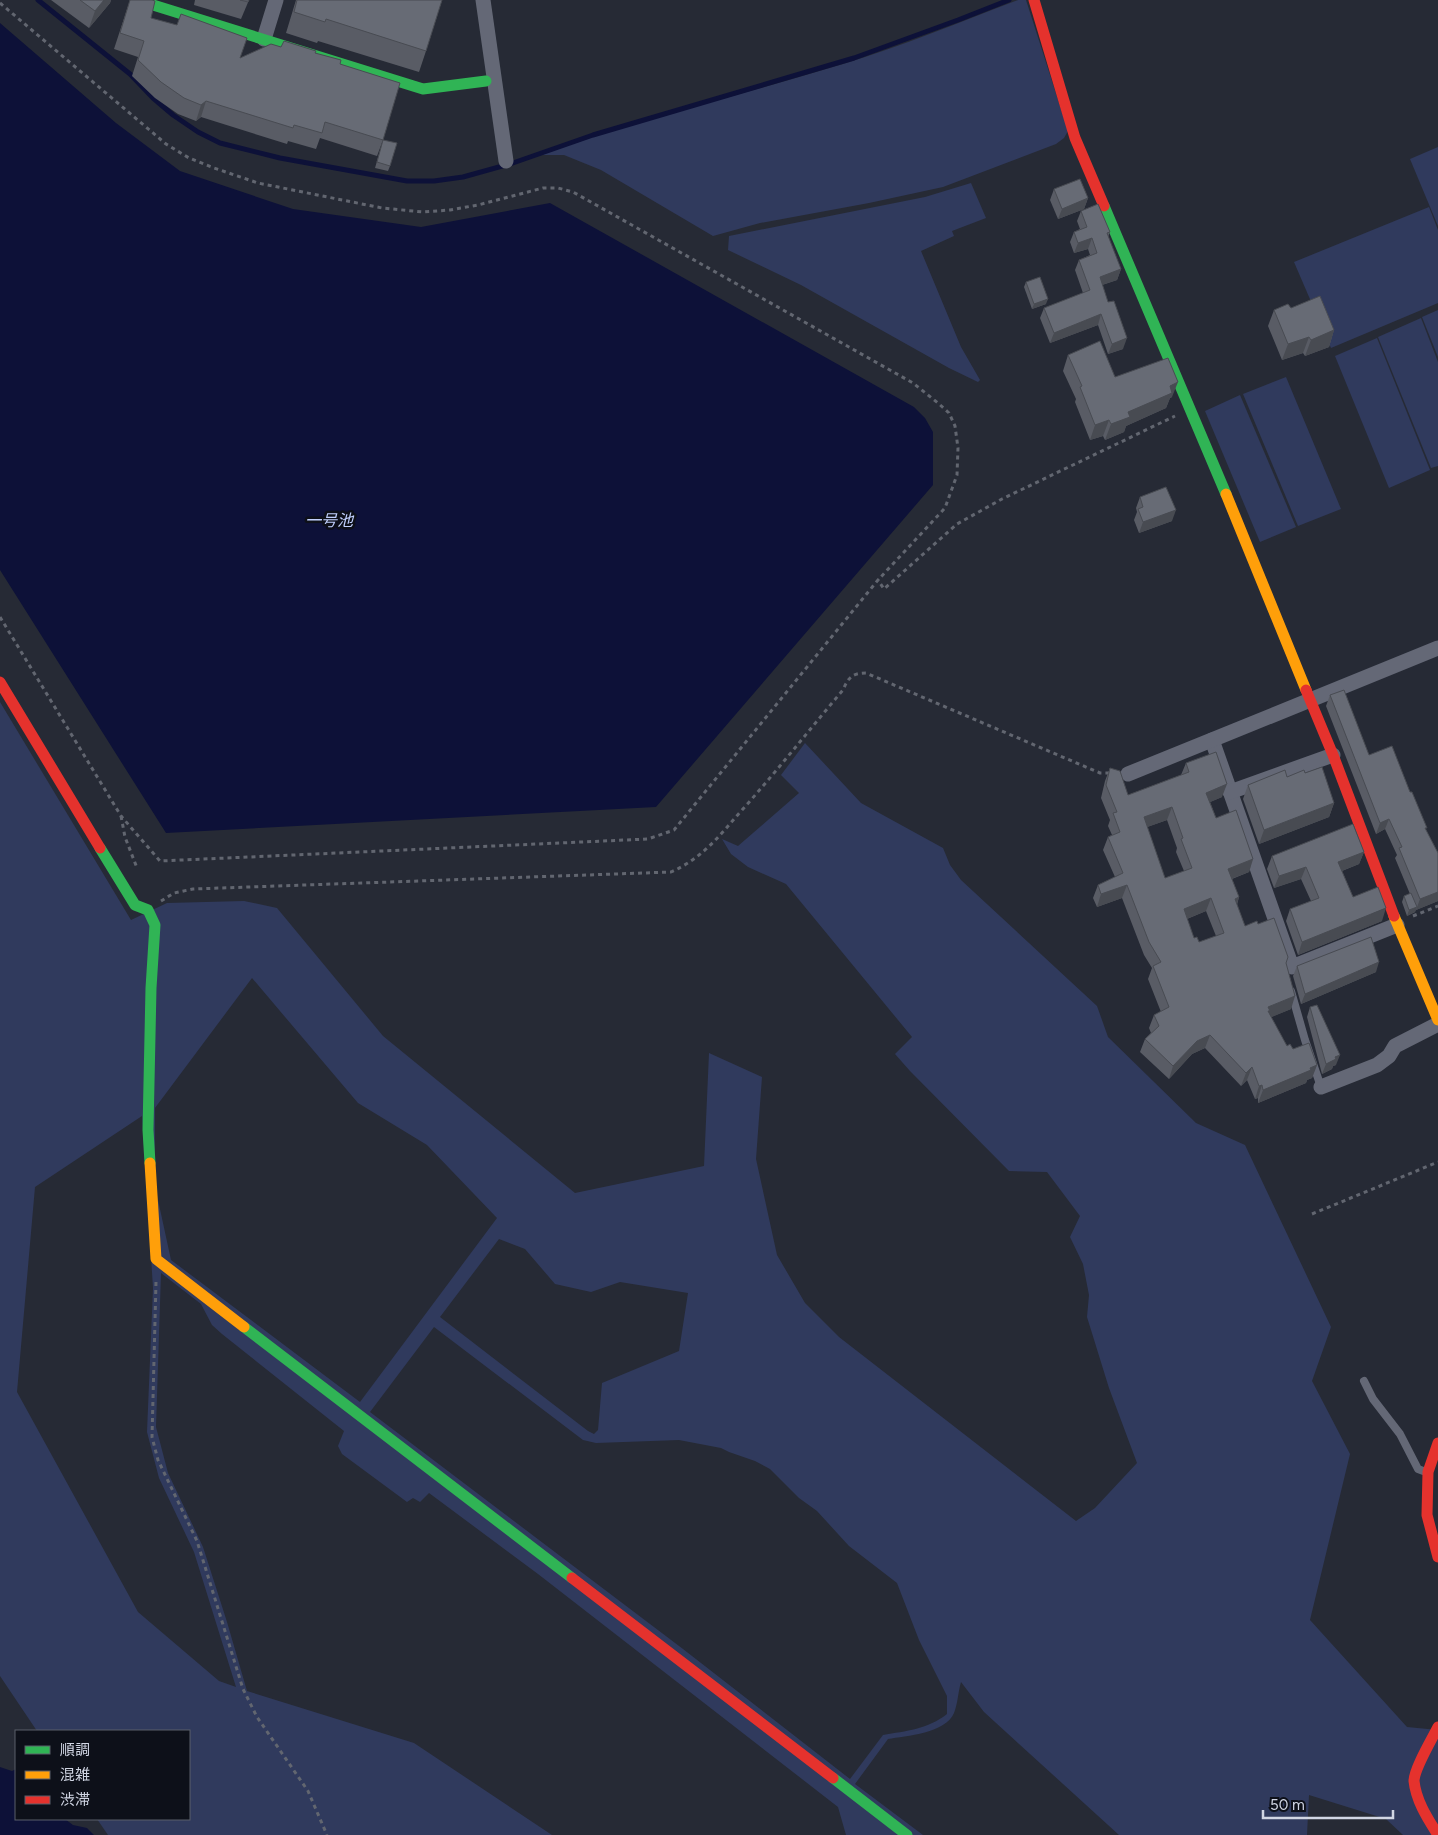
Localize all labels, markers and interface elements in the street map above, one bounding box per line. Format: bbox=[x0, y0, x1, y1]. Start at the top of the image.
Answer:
water label: 一号池 bbox=[305, 511, 355, 530]
legend bbox=[15, 1730, 190, 1820]
text: 順調 bbox=[60, 1741, 90, 1759]
text: 混雑 bbox=[60, 1766, 90, 1784]
scale bar bbox=[1263, 1788, 1393, 1820]
text: 渋滞 bbox=[60, 1791, 90, 1809]
text: 50 m bbox=[1270, 1796, 1305, 1814]

